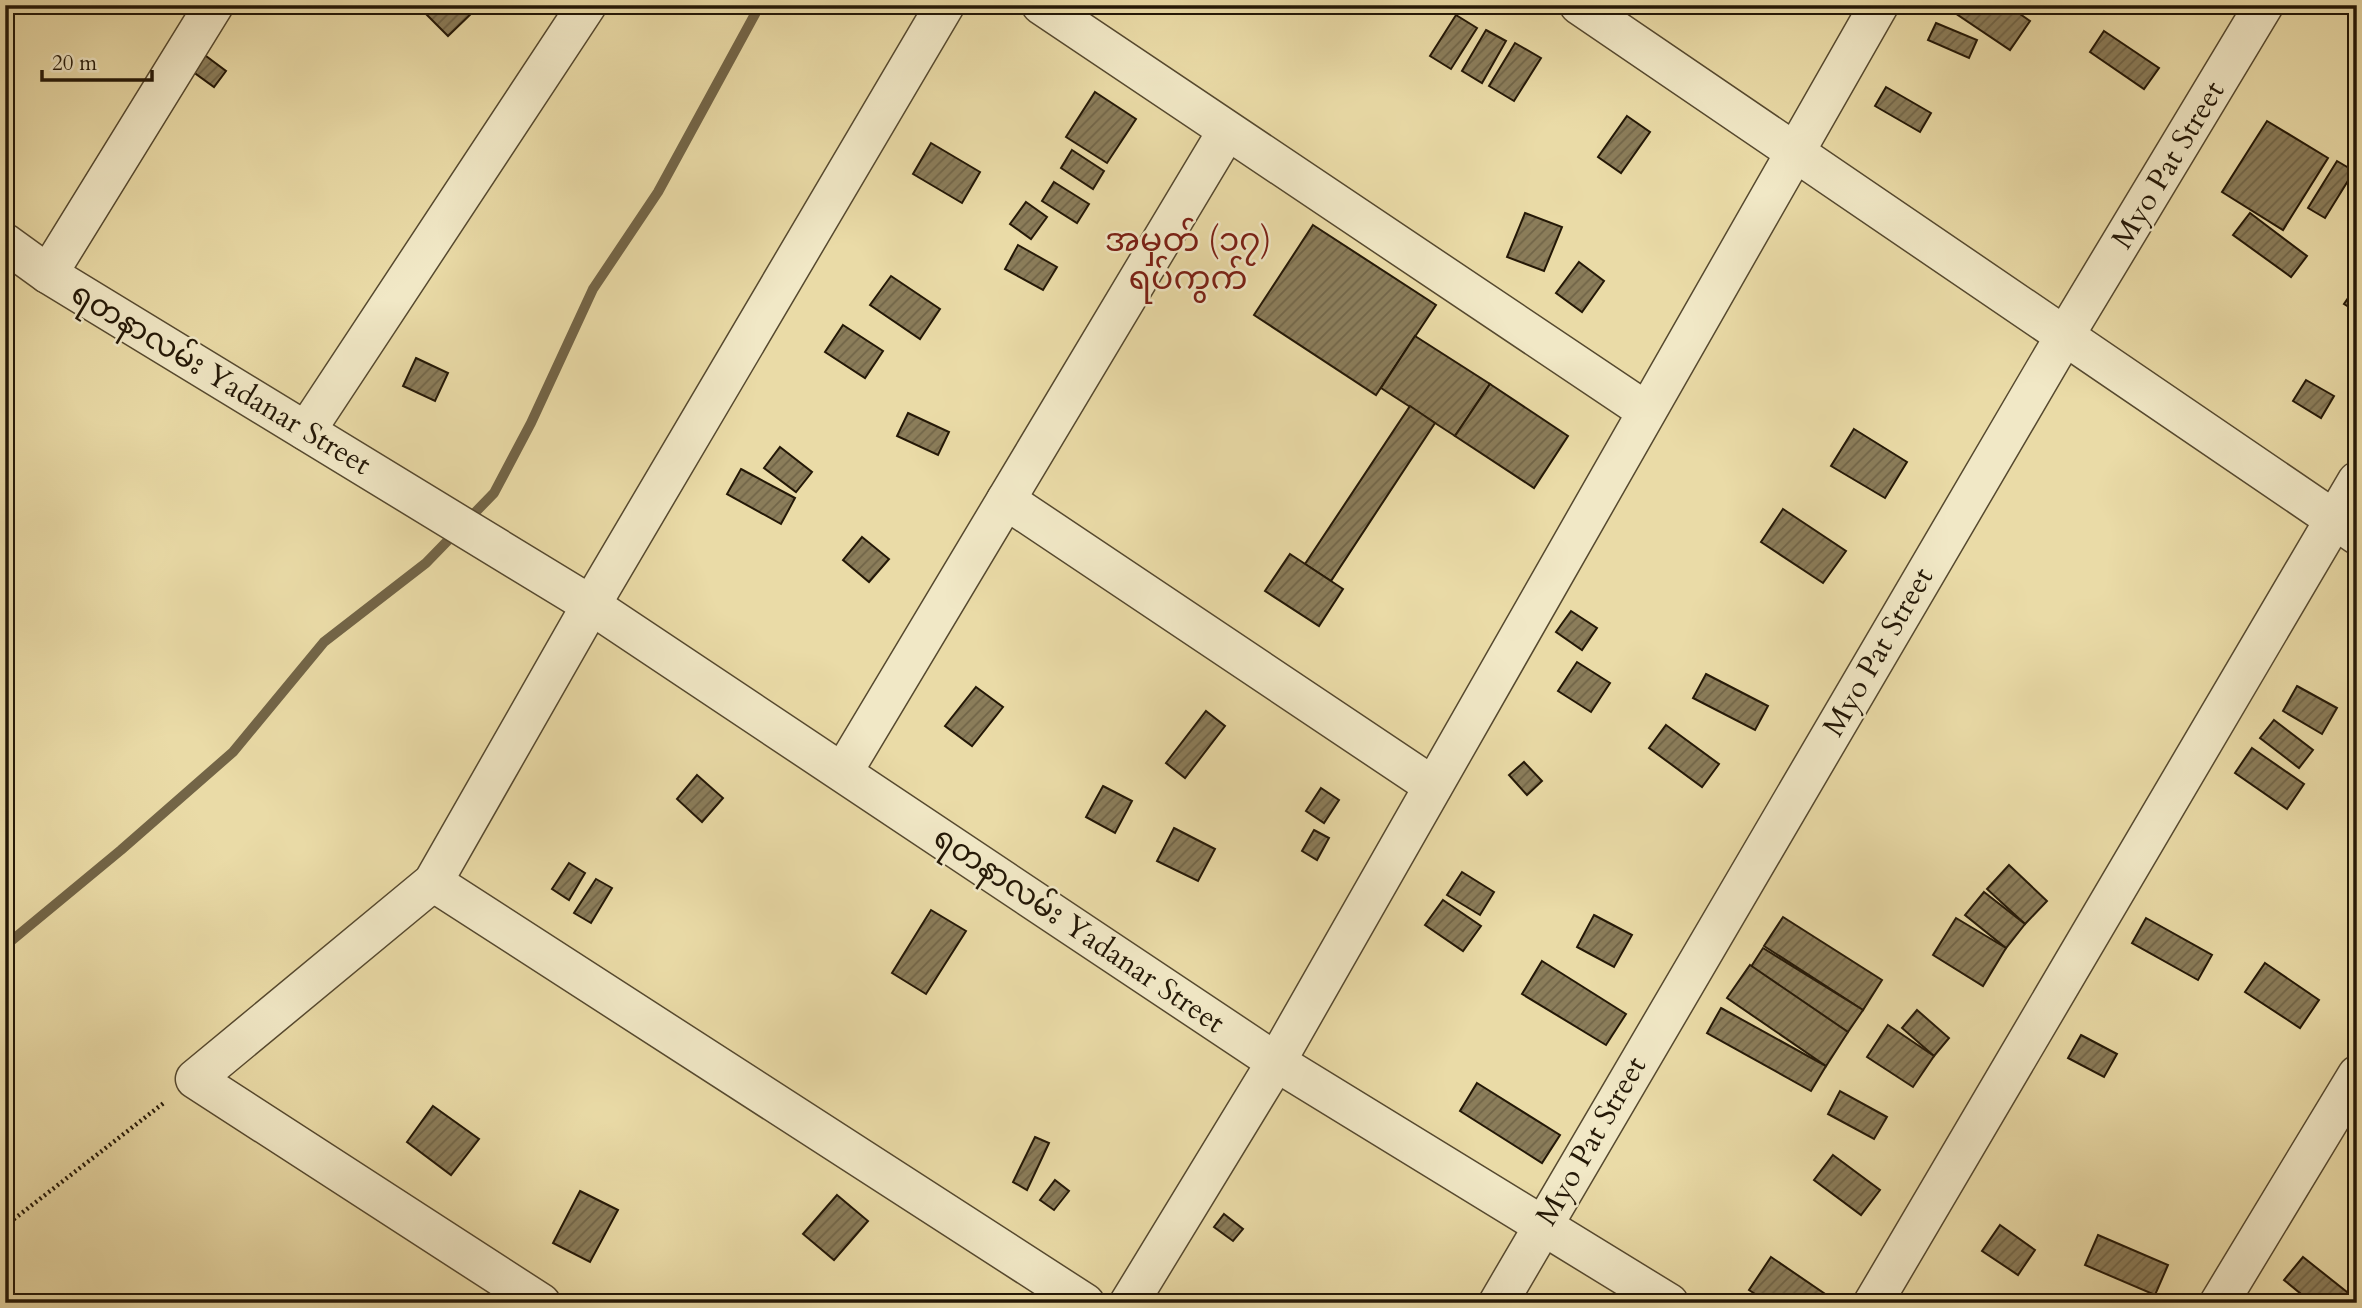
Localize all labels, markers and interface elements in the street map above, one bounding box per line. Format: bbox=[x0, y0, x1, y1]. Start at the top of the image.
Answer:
scale bar bbox=[42, 38, 152, 82]
text: 20 m bbox=[52, 49, 97, 78]
street label: Myo Pat Street bbox=[2102, 73, 2234, 256]
district label: အမှတ် (၁၇) ရပ်ကွက် bbox=[1105, 217, 1271, 304]
street label: ရတနာလမ်း Yadanar Street bbox=[61, 271, 380, 489]
street label: Myo Pat Street bbox=[1813, 560, 1943, 744]
street label: ရတနာလမ်း Yadanar Street bbox=[923, 815, 1234, 1047]
street label: Myo Pat Street bbox=[1526, 1049, 1656, 1233]

